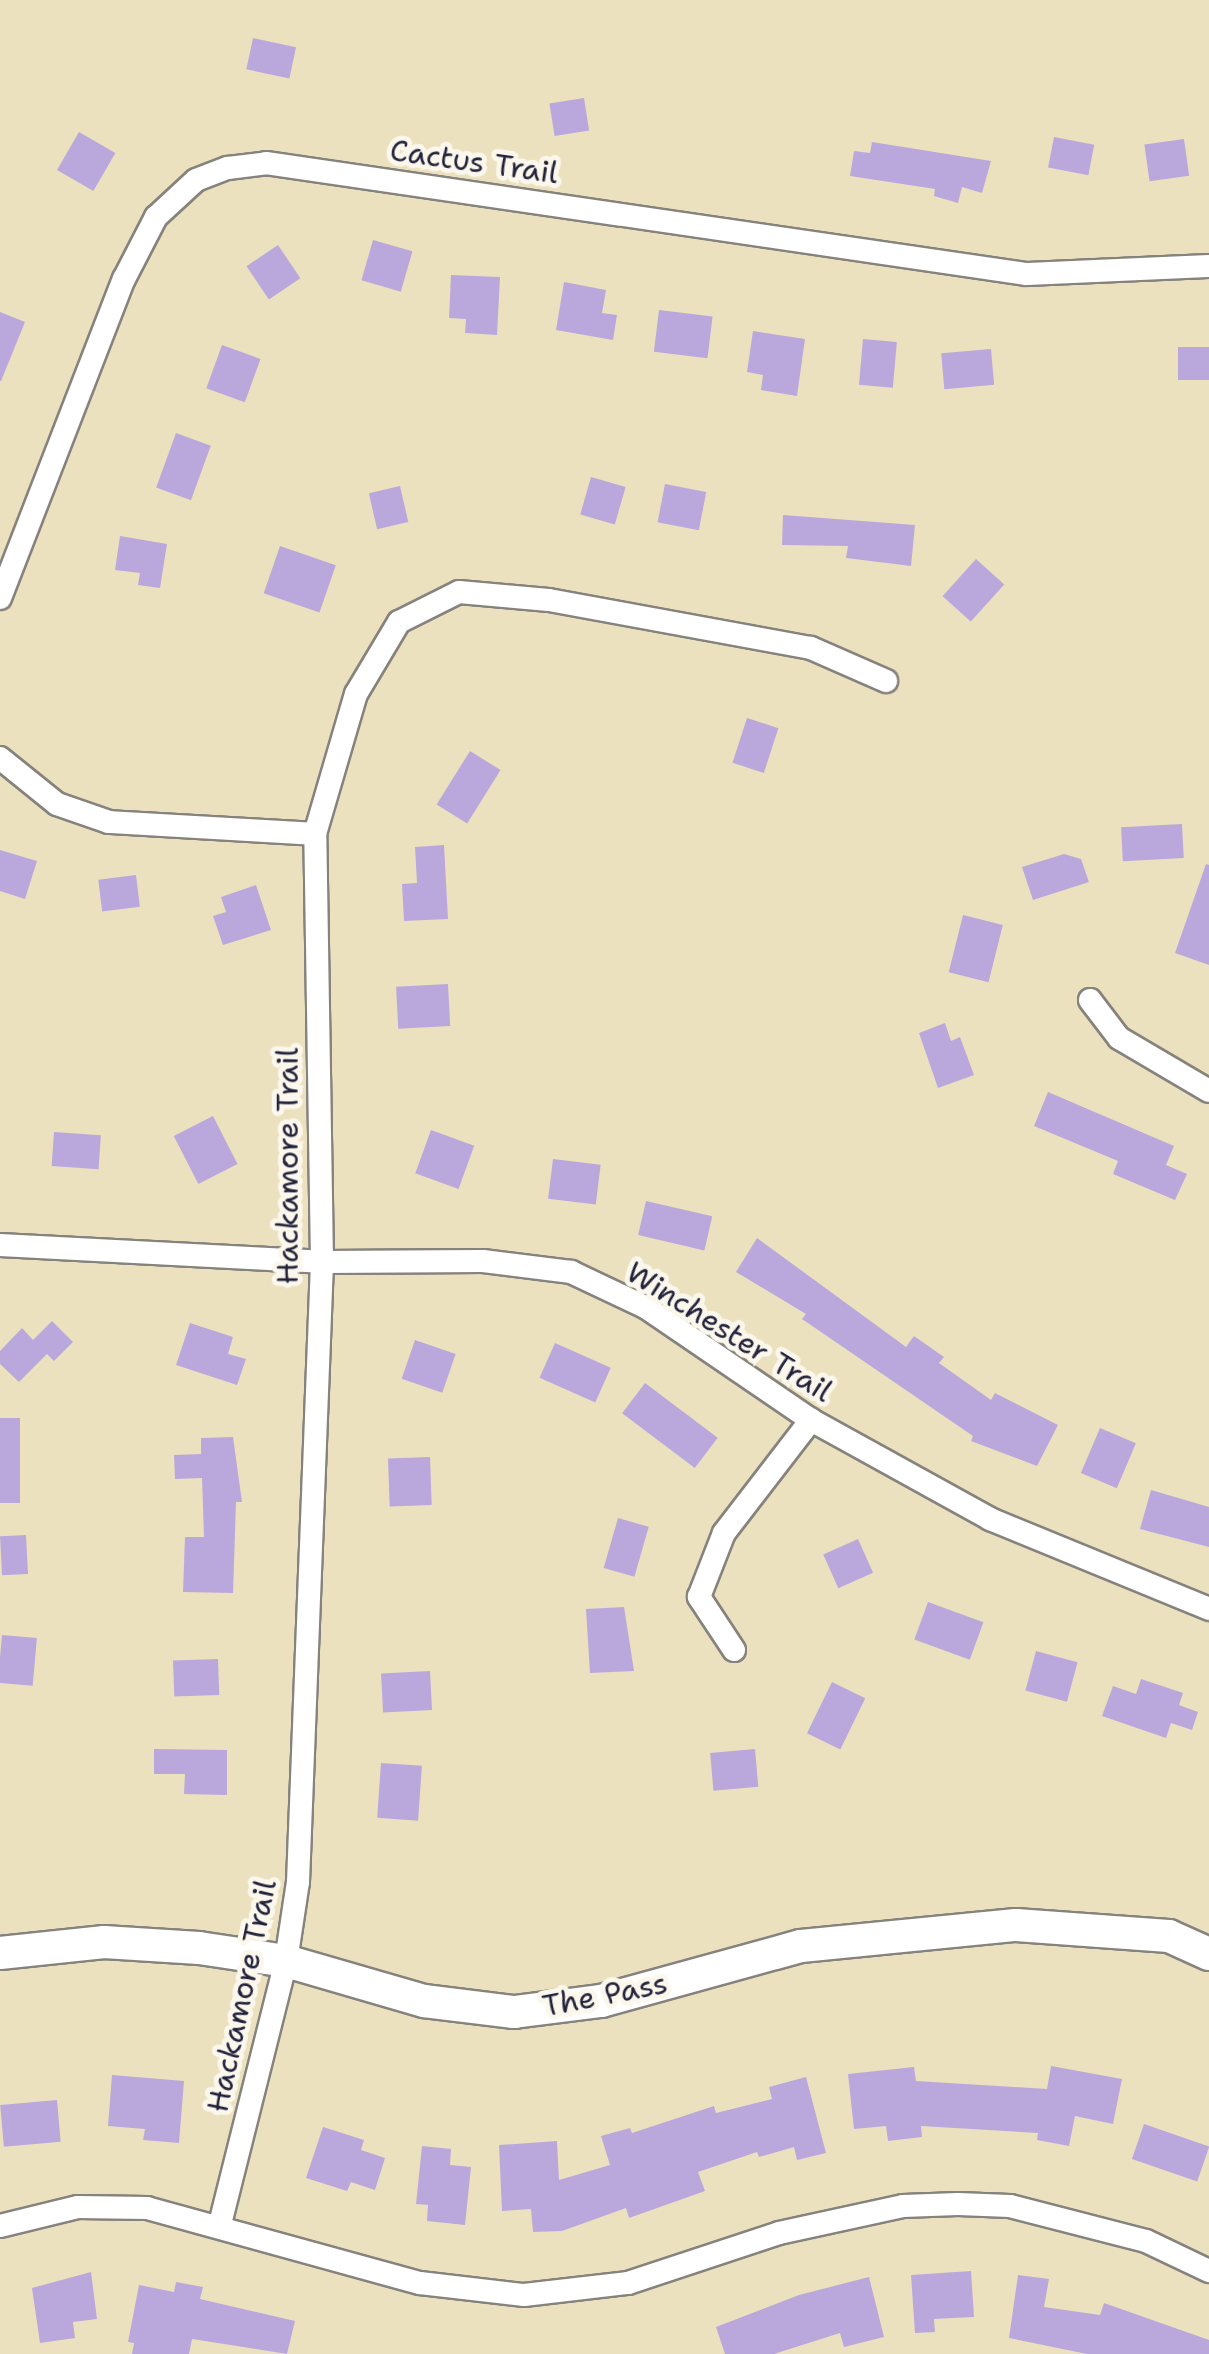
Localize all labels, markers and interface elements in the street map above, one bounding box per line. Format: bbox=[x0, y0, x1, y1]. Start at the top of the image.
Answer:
street label: Cactus Trail bbox=[388, 132, 560, 192]
street label: Hackamore Trail bbox=[270, 1048, 306, 1284]
street label: Winchester Trail bbox=[619, 1254, 839, 1410]
street label: Hackamore Trail bbox=[200, 1876, 284, 2116]
street label: The Pass bbox=[540, 1965, 670, 2025]

